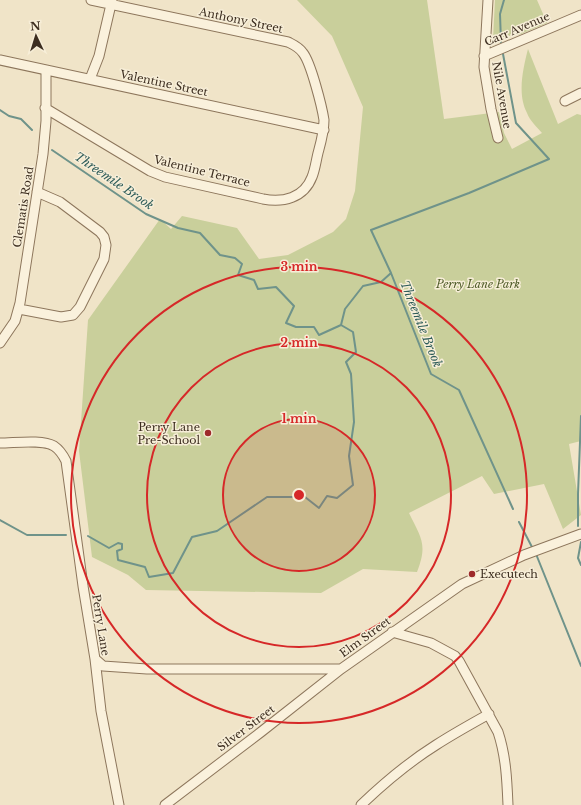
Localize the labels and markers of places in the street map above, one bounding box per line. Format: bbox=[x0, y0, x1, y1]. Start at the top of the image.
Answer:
place label: Perry Lane Pre-School bbox=[137, 420, 200, 447]
marker: Perry Lane Pre-School bbox=[203, 428, 213, 438]
centre of rings bbox=[292, 488, 306, 502]
place label: Executech bbox=[480, 567, 538, 581]
marker: Executech bbox=[467, 569, 477, 579]

